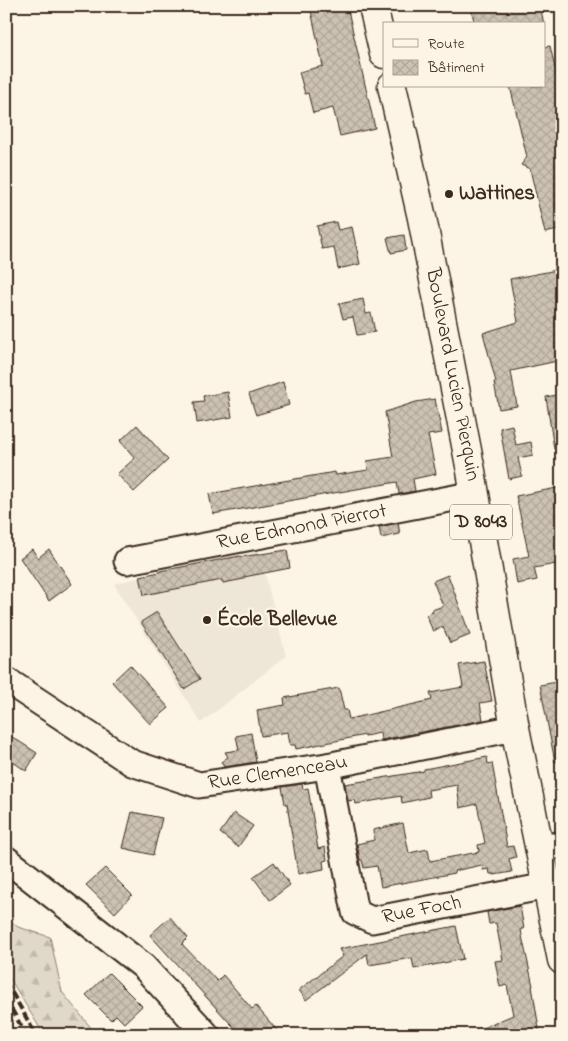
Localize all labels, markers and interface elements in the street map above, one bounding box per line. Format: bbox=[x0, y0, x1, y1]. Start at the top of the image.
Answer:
legend bbox=[383, 22, 546, 88]
text: Route bbox=[428, 33, 465, 55]
text: Bâtiment bbox=[427, 57, 485, 79]
place label: Wattines bbox=[459, 179, 535, 209]
marker: Wattines bbox=[443, 188, 455, 200]
street label: Boulevard Lucien Pierquin bbox=[417, 265, 487, 483]
street label: Rue Edmond Pierrot bbox=[214, 496, 389, 558]
road number: D 8043 bbox=[450, 504, 512, 540]
place label: École Bellevue bbox=[217, 605, 338, 635]
marker: École Bellevue bbox=[201, 614, 213, 626]
street label: Rue Clemenceau bbox=[206, 747, 350, 798]
street label: Rue Foch bbox=[379, 888, 464, 933]

